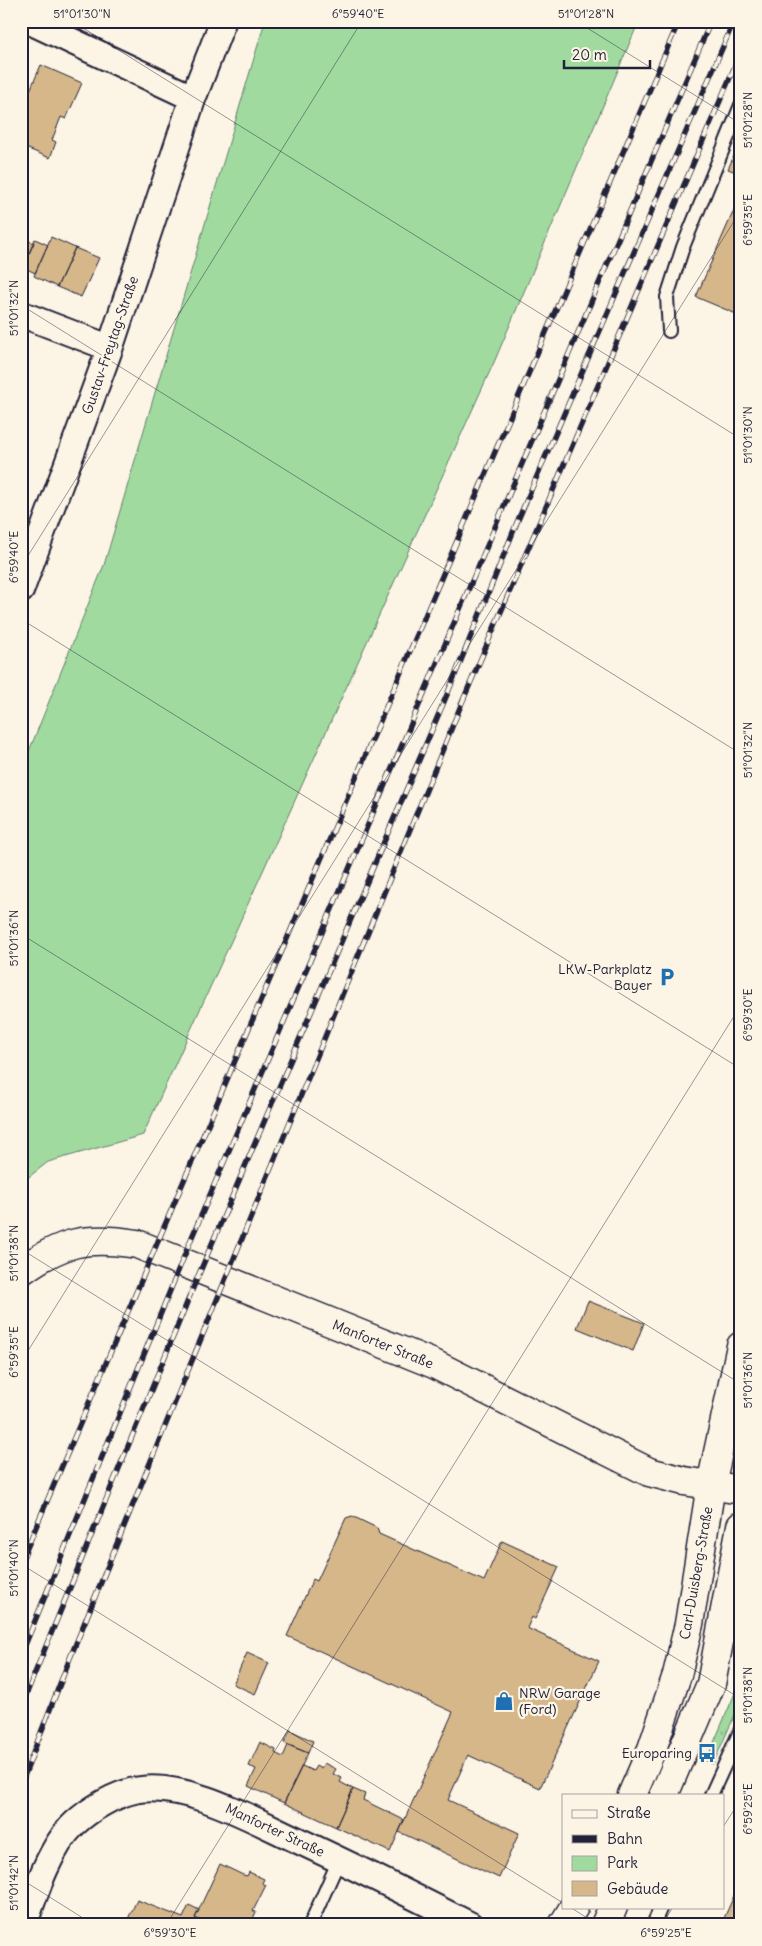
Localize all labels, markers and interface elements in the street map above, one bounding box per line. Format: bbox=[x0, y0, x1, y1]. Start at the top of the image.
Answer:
text: 51°01'30"N bbox=[53, 6, 111, 21]
text: 6°59'40"E bbox=[332, 6, 384, 21]
text: 51°01'28"N bbox=[558, 6, 614, 21]
scale bar bbox=[564, 38, 651, 70]
text: 20 m bbox=[572, 45, 607, 64]
text: 51°01'28"N bbox=[740, 92, 755, 148]
text: 6°59'35"E bbox=[740, 194, 755, 246]
street label: Gustav-Freytag-Straße bbox=[78, 274, 142, 416]
text: 51°01'32"N bbox=[6, 280, 21, 336]
text: 51°01'30"N bbox=[740, 406, 755, 464]
text: 6°59'40"E bbox=[6, 531, 21, 583]
text: 51°01'32"N bbox=[740, 722, 755, 778]
text: 51°01'36"N bbox=[6, 910, 21, 966]
place label: LKW-Parkplatz Bayer bbox=[558, 960, 652, 994]
parking icon: LKW-Parkplatz Bayer bbox=[656, 966, 678, 988]
text: 6°59'30"E bbox=[740, 989, 755, 1041]
text: 51°01'38"N bbox=[6, 1225, 21, 1281]
street label: Manforter Straße bbox=[330, 1316, 436, 1372]
text: 6°59'35"E bbox=[6, 1326, 21, 1378]
text: 51°01'36"N bbox=[740, 1352, 755, 1408]
street label: Carl-Duisberg-Straße bbox=[675, 1505, 717, 1641]
text: 51°01'40"N bbox=[6, 1539, 21, 1597]
text: 51°01'38"N bbox=[740, 1667, 755, 1723]
place label: NRW Garage (Ford) bbox=[519, 1684, 601, 1718]
shop icon: NRW Garage (Ford) bbox=[493, 1690, 515, 1712]
bus stop icon: Europaring bbox=[696, 1742, 718, 1764]
place label: Europaring bbox=[622, 1744, 692, 1762]
text: 6°59'25"E bbox=[740, 1783, 755, 1835]
legend bbox=[562, 1794, 724, 1908]
street label: Manforter Straße bbox=[223, 1799, 327, 1861]
text: Straße bbox=[607, 1803, 651, 1822]
text: Bahn bbox=[607, 1829, 643, 1848]
text: Park bbox=[607, 1853, 638, 1872]
text: 51°01'42"N bbox=[6, 1855, 21, 1911]
text: Gebäude bbox=[607, 1879, 668, 1898]
text: 6°59'30"E bbox=[144, 1925, 196, 1940]
text: 6°59'25"E bbox=[640, 1925, 692, 1940]

